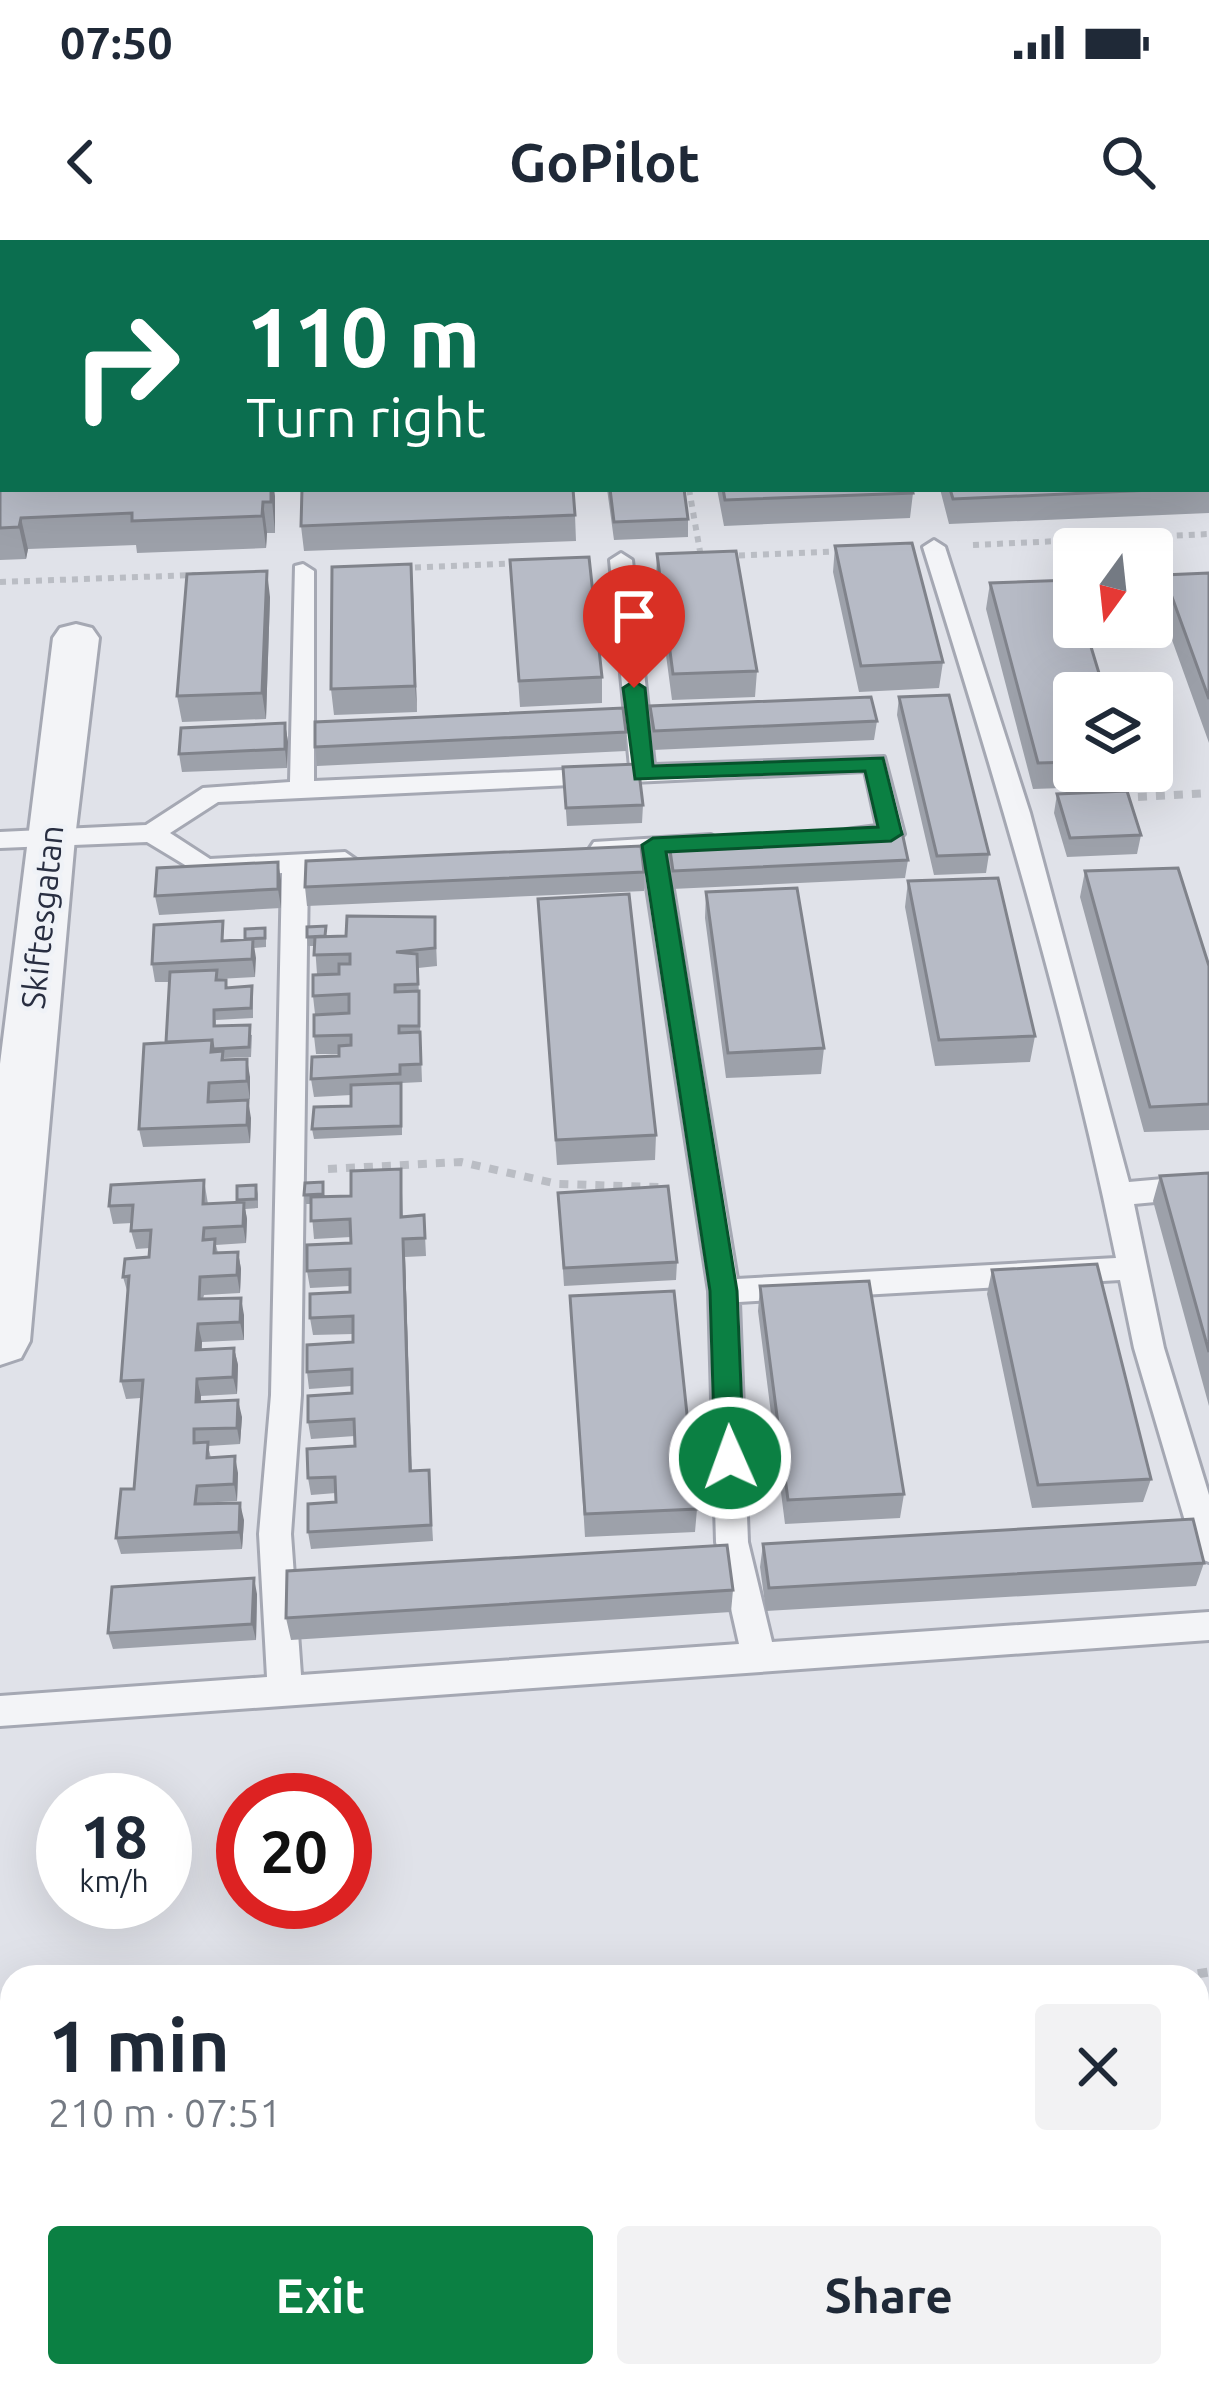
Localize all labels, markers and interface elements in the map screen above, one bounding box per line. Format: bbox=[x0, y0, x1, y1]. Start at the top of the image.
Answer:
text: 07:50 bbox=[60, 17, 173, 68]
icon: back bbox=[48, 129, 114, 195]
icon: search bbox=[1095, 129, 1161, 195]
text: GoPilot bbox=[509, 132, 700, 192]
icon: right bbox=[48, 288, 204, 444]
text: 110 m bbox=[246, 289, 480, 383]
text: Turn right bbox=[246, 387, 486, 447]
north arrow bbox=[1053, 528, 1173, 648]
map controls bbox=[1053, 528, 1173, 792]
pin bbox=[583, 565, 685, 688]
icon: arrive bbox=[601, 583, 667, 649]
button: layers bbox=[1053, 672, 1173, 792]
street label: Skiftesgatan bbox=[13, 823, 70, 1011]
position arrow bbox=[667, 1395, 793, 1521]
speed limit sign: 20 bbox=[216, 1773, 372, 1929]
text: 18 bbox=[80, 1802, 148, 1869]
text: km/h bbox=[79, 1864, 149, 1898]
button: close bbox=[1035, 2004, 1161, 2130]
text: 1 min bbox=[48, 2005, 230, 2086]
text: 210 m · 07:51 bbox=[48, 2091, 282, 2134]
button: Exit bbox=[48, 2226, 593, 2364]
button: Share bbox=[617, 2226, 1161, 2364]

